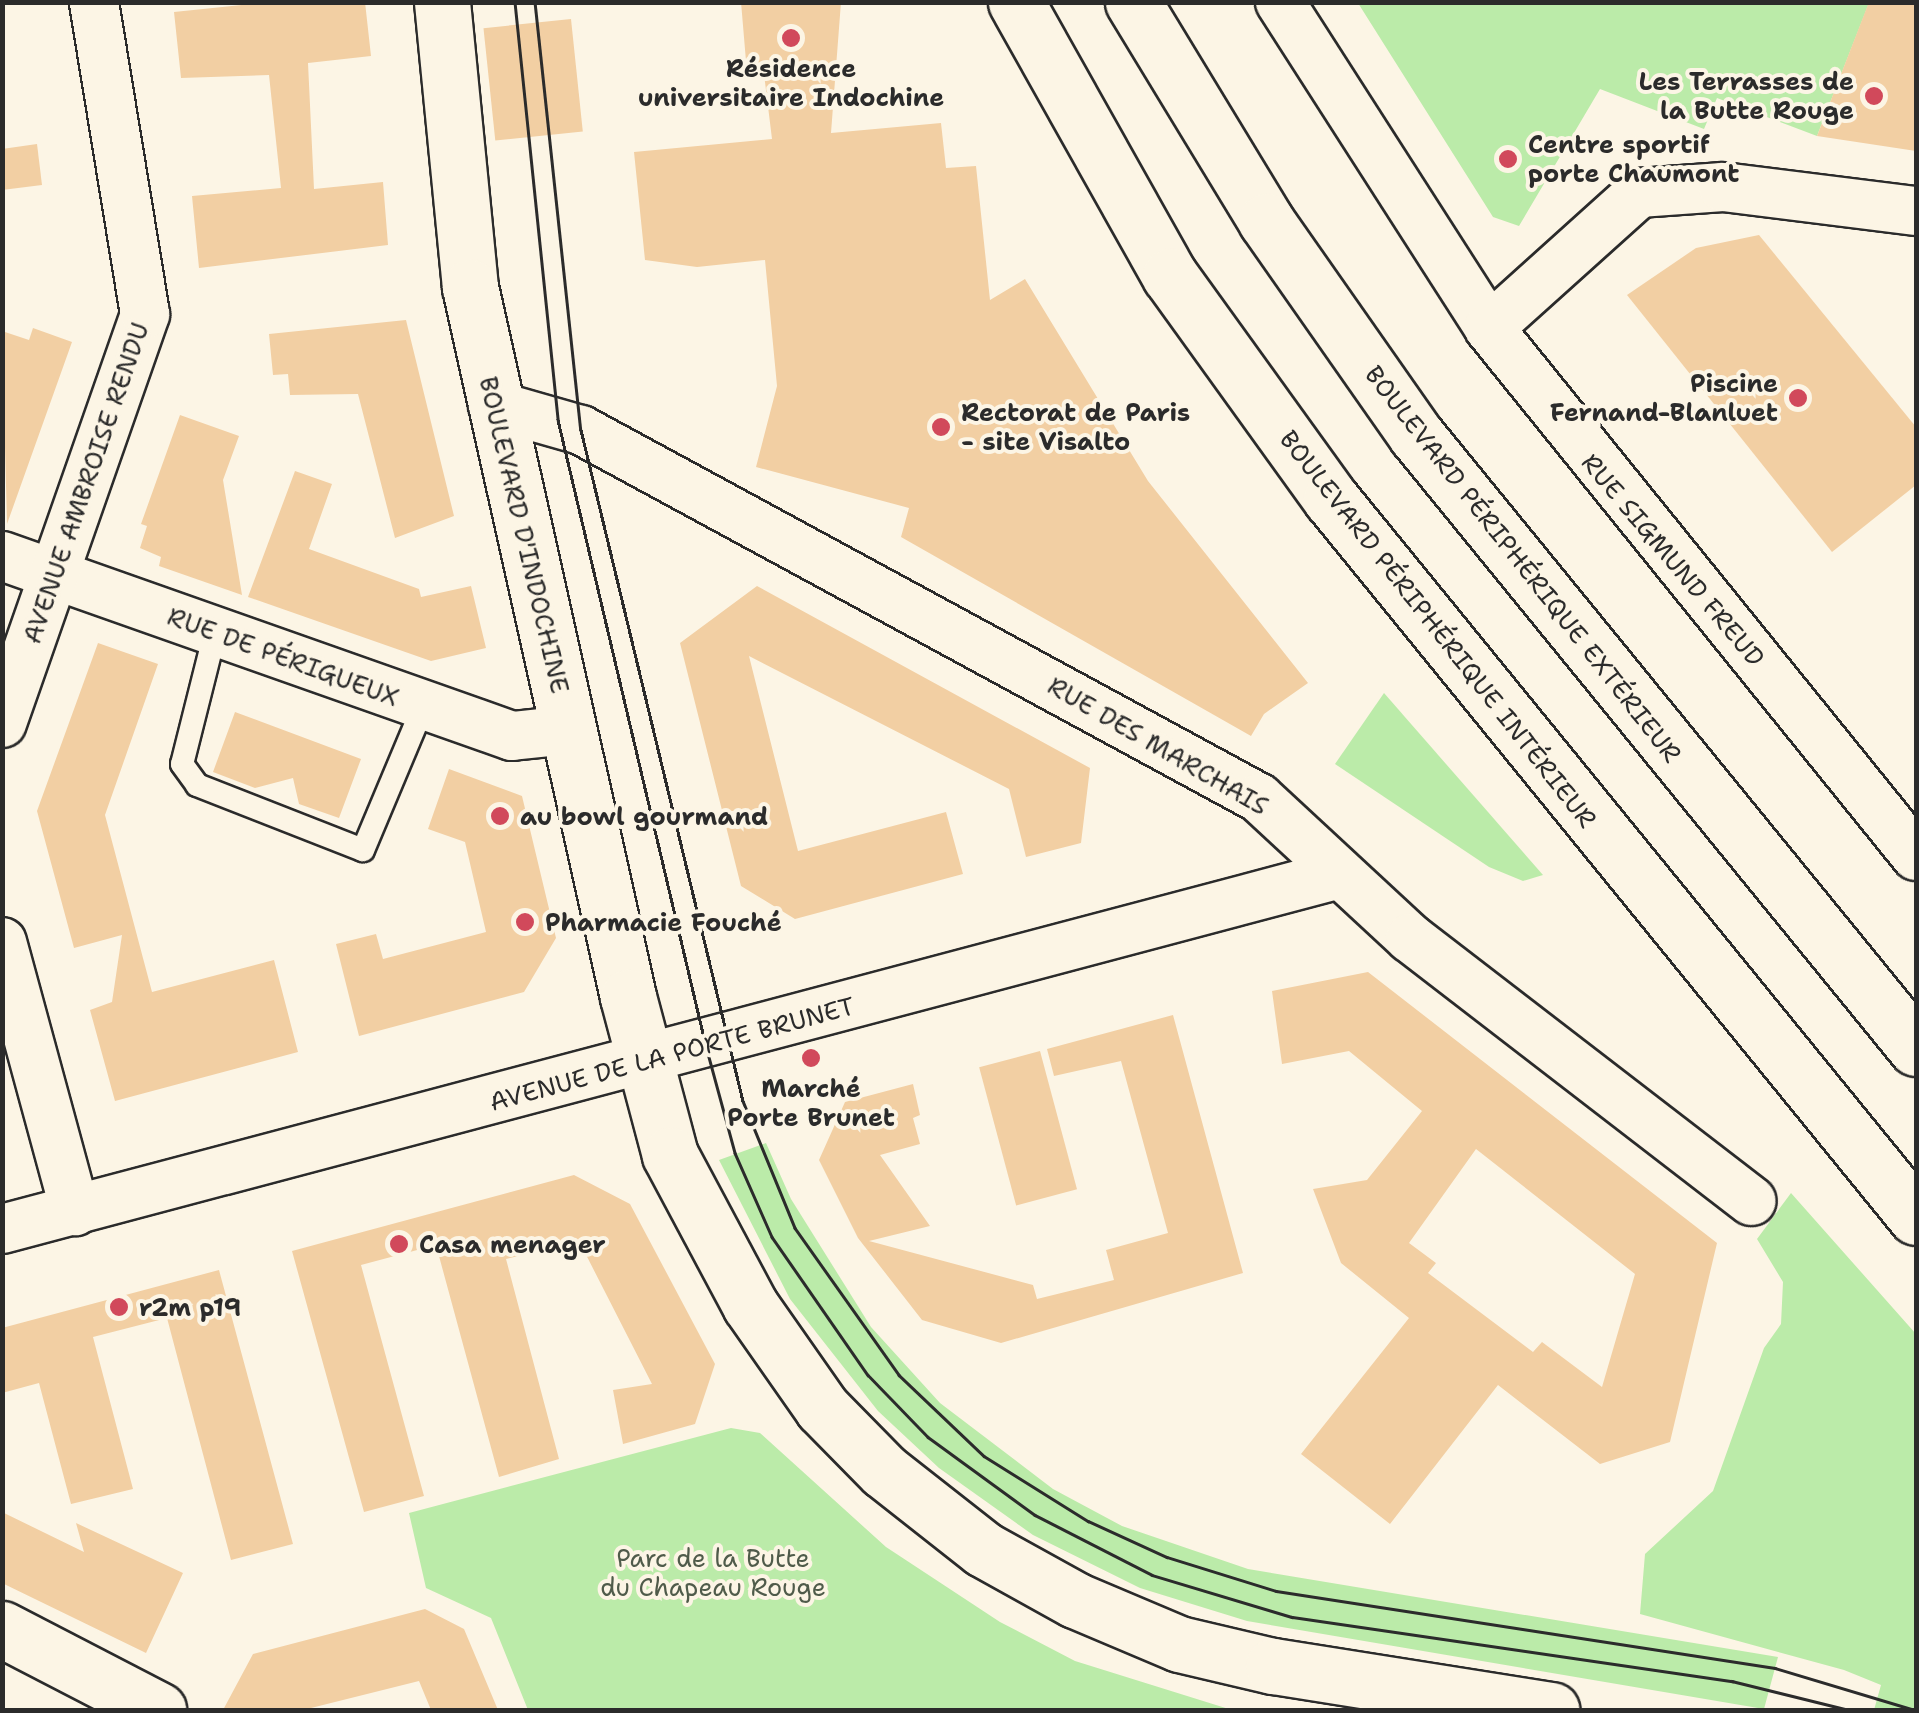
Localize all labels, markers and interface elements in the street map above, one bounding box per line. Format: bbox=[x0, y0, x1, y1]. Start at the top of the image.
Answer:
marker: Résidence universitaire Indochine bbox=[780, 27, 802, 49]
place label: Résidence universitaire Indochine bbox=[638, 54, 944, 113]
place label: Les Terrasses de la Butte Rouge bbox=[1639, 67, 1854, 126]
marker: Les Terrasses de la Butte Rouge bbox=[1863, 85, 1885, 107]
place label: Centre sportif porte Chaumont bbox=[1528, 130, 1739, 189]
marker: Centre sportif porte Chaumont bbox=[1497, 148, 1519, 170]
street label: AVENUE AMBROISE RENDU bbox=[17, 319, 155, 647]
street label: BOULEVARD PÉRIPHÉRIQUE EXTÉRIEUR bbox=[1359, 360, 1687, 768]
place label: Piscine Fernand-Blanluet bbox=[1550, 369, 1778, 428]
street label: BOULEVARD D'INDOCHINE bbox=[473, 374, 575, 696]
marker: Piscine Fernand-Blanluet bbox=[1787, 387, 1809, 409]
place label: Rectorat de Paris - site Visalto bbox=[961, 398, 1190, 457]
marker: Rectorat de Paris - site Visalto bbox=[930, 416, 952, 438]
street label: BOULEVARD PÉRIPHÉRIQUE INTÉRIEUR bbox=[1274, 424, 1602, 834]
street label: RUE SIGMUND FREUD bbox=[1575, 448, 1771, 672]
street label: RUE DE PÉRIGUEUX bbox=[163, 601, 403, 713]
street label: RUE DES MARCHAIS bbox=[1043, 671, 1273, 821]
place label: au bowl gourmand bbox=[520, 801, 768, 831]
marker: au bowl gourmand bbox=[489, 805, 511, 827]
place label: Pharmacie Fouché bbox=[545, 907, 782, 937]
marker: Pharmacie Fouché bbox=[514, 911, 536, 933]
street label: AVENUE DE LA PORTE BRUNET bbox=[486, 991, 858, 1117]
marker: Marché Porte Brunet bbox=[800, 1047, 822, 1069]
place label: Marché Porte Brunet bbox=[727, 1074, 895, 1133]
place label: Casa menager bbox=[419, 1229, 606, 1259]
marker: Casa menager bbox=[388, 1233, 410, 1255]
place label: r2m p19 bbox=[139, 1292, 241, 1322]
marker: r2m p19 bbox=[108, 1296, 130, 1318]
park label: Parc de la Butte du Chapeau Rouge bbox=[600, 1544, 826, 1603]

